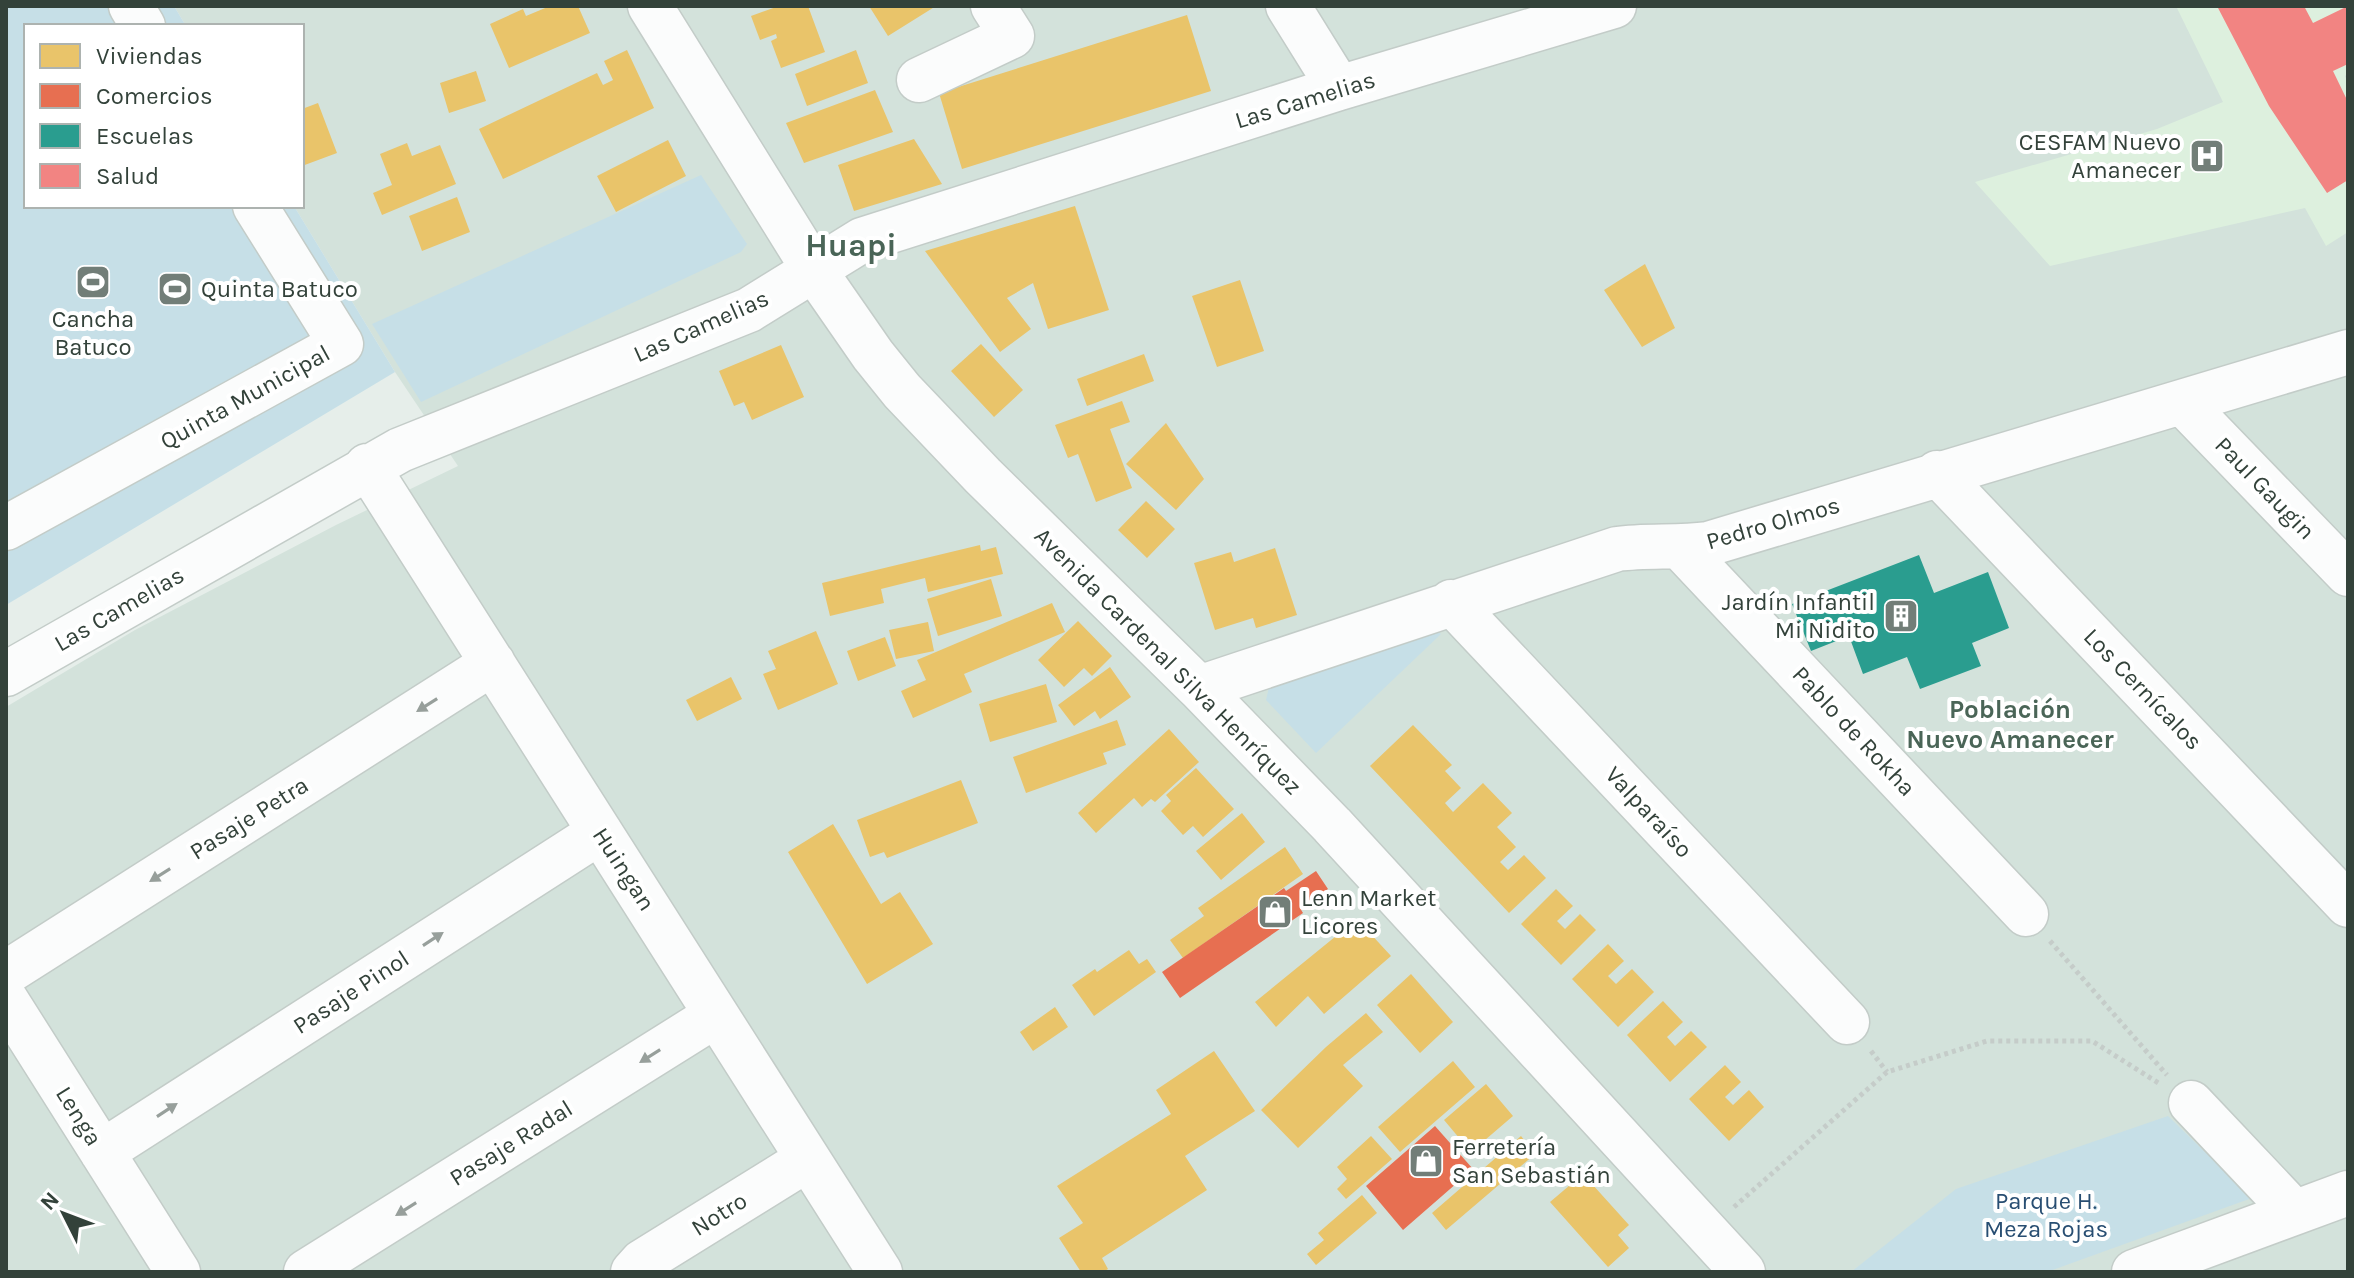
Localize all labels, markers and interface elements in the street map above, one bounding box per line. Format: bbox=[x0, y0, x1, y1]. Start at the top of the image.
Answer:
legend bbox=[24, 24, 304, 208]
text: Viviendas bbox=[96, 42, 203, 70]
street label: Las Camelias bbox=[1231, 65, 1379, 135]
text: Comercios bbox=[96, 82, 213, 110]
text: Escuelas bbox=[96, 122, 194, 150]
place label: CESFAM Nuevo Amanecer bbox=[2019, 128, 2181, 184]
hospital icon: CESFAM Nuevo Amanecer bbox=[2188, 137, 2226, 175]
text: Salud bbox=[96, 162, 159, 190]
district label: Huapi bbox=[805, 227, 897, 264]
sports icon: Cancha Batuco bbox=[74, 263, 112, 301]
sports icon: Quinta Batuco bbox=[156, 270, 194, 308]
place label: Quinta Batuco bbox=[201, 275, 358, 303]
street label: Las Camelias bbox=[629, 284, 773, 368]
place label: Cancha Batuco bbox=[52, 305, 134, 361]
street label: Quinta Municipal bbox=[155, 339, 335, 455]
street label: Paul Gaugin bbox=[2209, 431, 2321, 545]
street label: Pedro Olmos bbox=[1703, 491, 1843, 555]
street label: Avenida Cardenal Silva Henríquez bbox=[1029, 522, 1307, 800]
street label: Las Camelias bbox=[49, 561, 189, 657]
place label: Jardín Infantil Mi Nidito bbox=[1722, 588, 1875, 644]
building icon: Jardín Infantil Mi Nidito bbox=[1882, 597, 1920, 635]
street label: Los Cernícalos bbox=[2078, 622, 2208, 756]
street label: Pablo de Rokha bbox=[1787, 660, 1921, 802]
district label: Población Nuevo Amanecer bbox=[1906, 694, 2114, 755]
one-way arrow bbox=[416, 698, 438, 712]
street label: Valparaíso bbox=[1600, 761, 1698, 863]
street label: Pasaje Petra bbox=[185, 771, 313, 865]
street label: Huingan bbox=[587, 822, 661, 916]
one-way arrow bbox=[149, 867, 171, 881]
place label: Lenn Market Licores bbox=[1301, 884, 1436, 940]
shop icon: Lenn Market Licores bbox=[1256, 893, 1294, 931]
one-way arrow bbox=[422, 932, 444, 946]
street label: Pasaje Pinol bbox=[288, 944, 414, 1040]
one-way arrow bbox=[639, 1049, 661, 1063]
street label: Lenga bbox=[50, 1081, 108, 1151]
street label: Pasaje Radal bbox=[444, 1094, 578, 1192]
one-way arrow bbox=[157, 1102, 178, 1117]
place label: Ferretería San Sebastián bbox=[1452, 1133, 1611, 1189]
shop icon: Ferretería San Sebastián bbox=[1407, 1142, 1445, 1180]
north arrow bbox=[24, 1174, 104, 1254]
street label: Notro bbox=[686, 1186, 752, 1242]
text: N bbox=[35, 1187, 65, 1216]
park label: Parque H. Meza Rojas bbox=[1984, 1187, 2108, 1243]
one-way arrow bbox=[395, 1202, 417, 1216]

